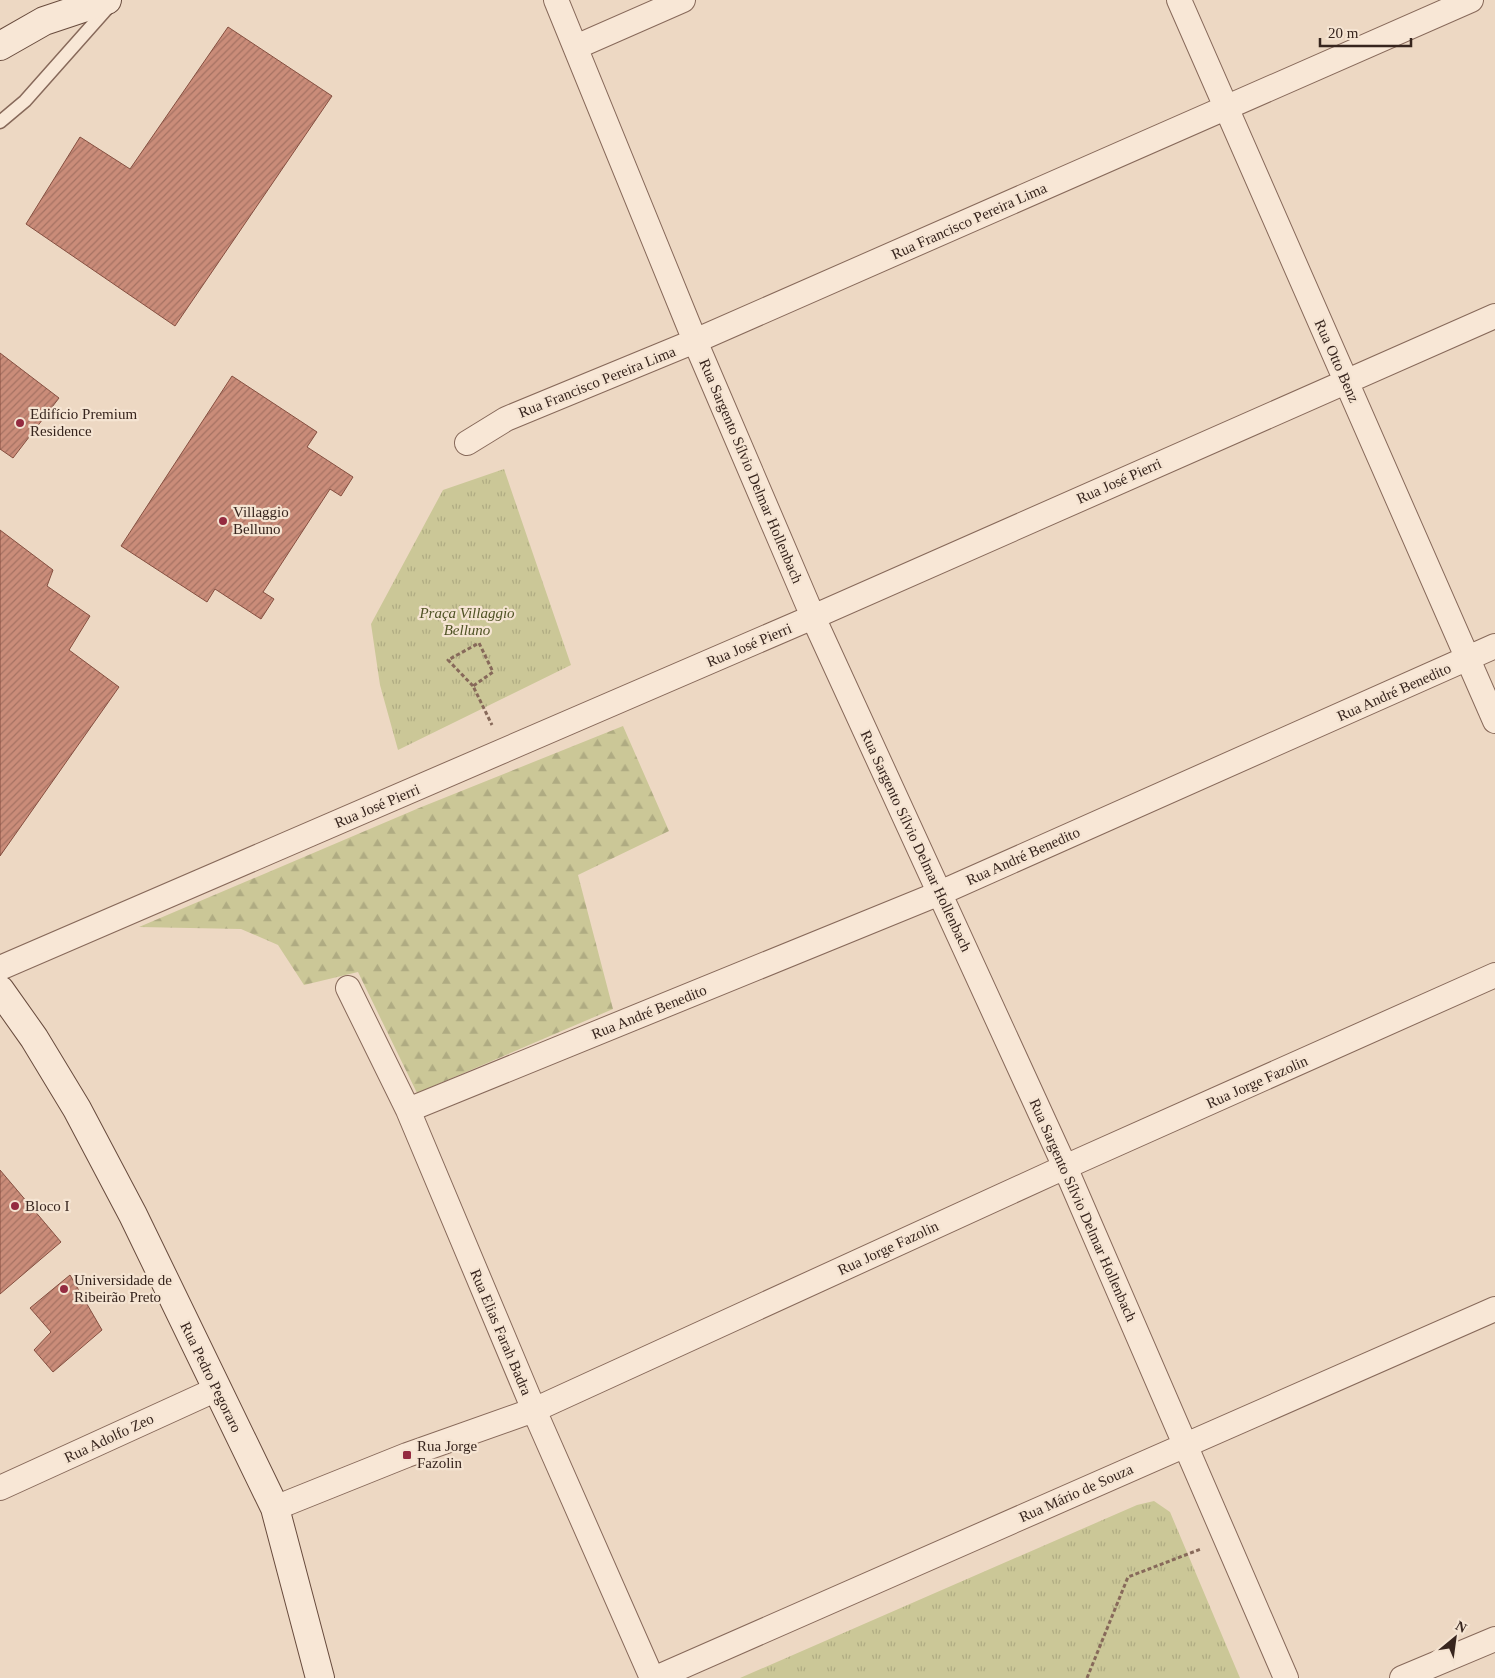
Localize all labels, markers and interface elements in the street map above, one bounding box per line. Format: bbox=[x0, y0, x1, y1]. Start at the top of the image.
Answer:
scale bar bbox=[1320, 15, 1411, 47]
text: 20 m bbox=[1328, 25, 1359, 41]
street label: Rua Francisco Pereira Lima bbox=[889, 179, 1049, 262]
street label: Rua Otto Benz bbox=[1312, 317, 1363, 405]
street label: Rua Francisco Pereira Lima bbox=[516, 343, 678, 421]
street label: Rua Sargento Sílvio Delmar Hollenbach bbox=[696, 356, 806, 586]
place label: Edifício Premium Residence bbox=[30, 406, 137, 439]
marker: Edifício Premium Residence bbox=[14, 417, 26, 429]
street label: Rua José Pierri bbox=[1074, 455, 1164, 507]
place label: Villaggio Belluno bbox=[233, 504, 289, 537]
marker: Villaggio Belluno bbox=[217, 515, 229, 527]
park label: Praça Villaggio Belluno bbox=[418, 605, 515, 638]
street label: Rua José Pierri bbox=[704, 620, 794, 670]
street label: Rua André Benedito bbox=[1335, 660, 1453, 724]
street label: Rua Sargento Sílvio Delmar Hollenbach bbox=[858, 728, 975, 955]
street label: Rua José Pierri bbox=[332, 781, 422, 831]
street label: Rua André Benedito bbox=[964, 824, 1082, 888]
street label: Rua André Benedito bbox=[589, 982, 709, 1042]
street label: Rua Jorge Fazolin bbox=[1204, 1052, 1310, 1111]
street label: Rua Sargento Sílvio Delmar Hollenbach bbox=[1026, 1096, 1140, 1324]
place label: Bloco I bbox=[25, 1198, 70, 1214]
marker: Bloco I bbox=[9, 1200, 21, 1212]
street label: Rua Jorge Fazolin bbox=[835, 1218, 941, 1278]
street label: Rua Elias Farah Badra bbox=[467, 1267, 535, 1398]
place label: Universidade de Ribeirão Preto bbox=[74, 1272, 172, 1305]
marker: Universidade de Ribeirão Preto bbox=[58, 1283, 70, 1295]
street label: Rua Pedro Pegoraro bbox=[177, 1319, 245, 1435]
street label: Rua Adolfo Zeo bbox=[62, 1410, 156, 1466]
place label: Rua Jorge Fazolin bbox=[417, 1438, 477, 1471]
marker: Rua Jorge Fazolin bbox=[401, 1449, 413, 1461]
street label: Rua Mário de Souza bbox=[1017, 1461, 1136, 1525]
north arrow bbox=[1430, 1613, 1480, 1663]
text: N bbox=[1453, 1618, 1469, 1636]

